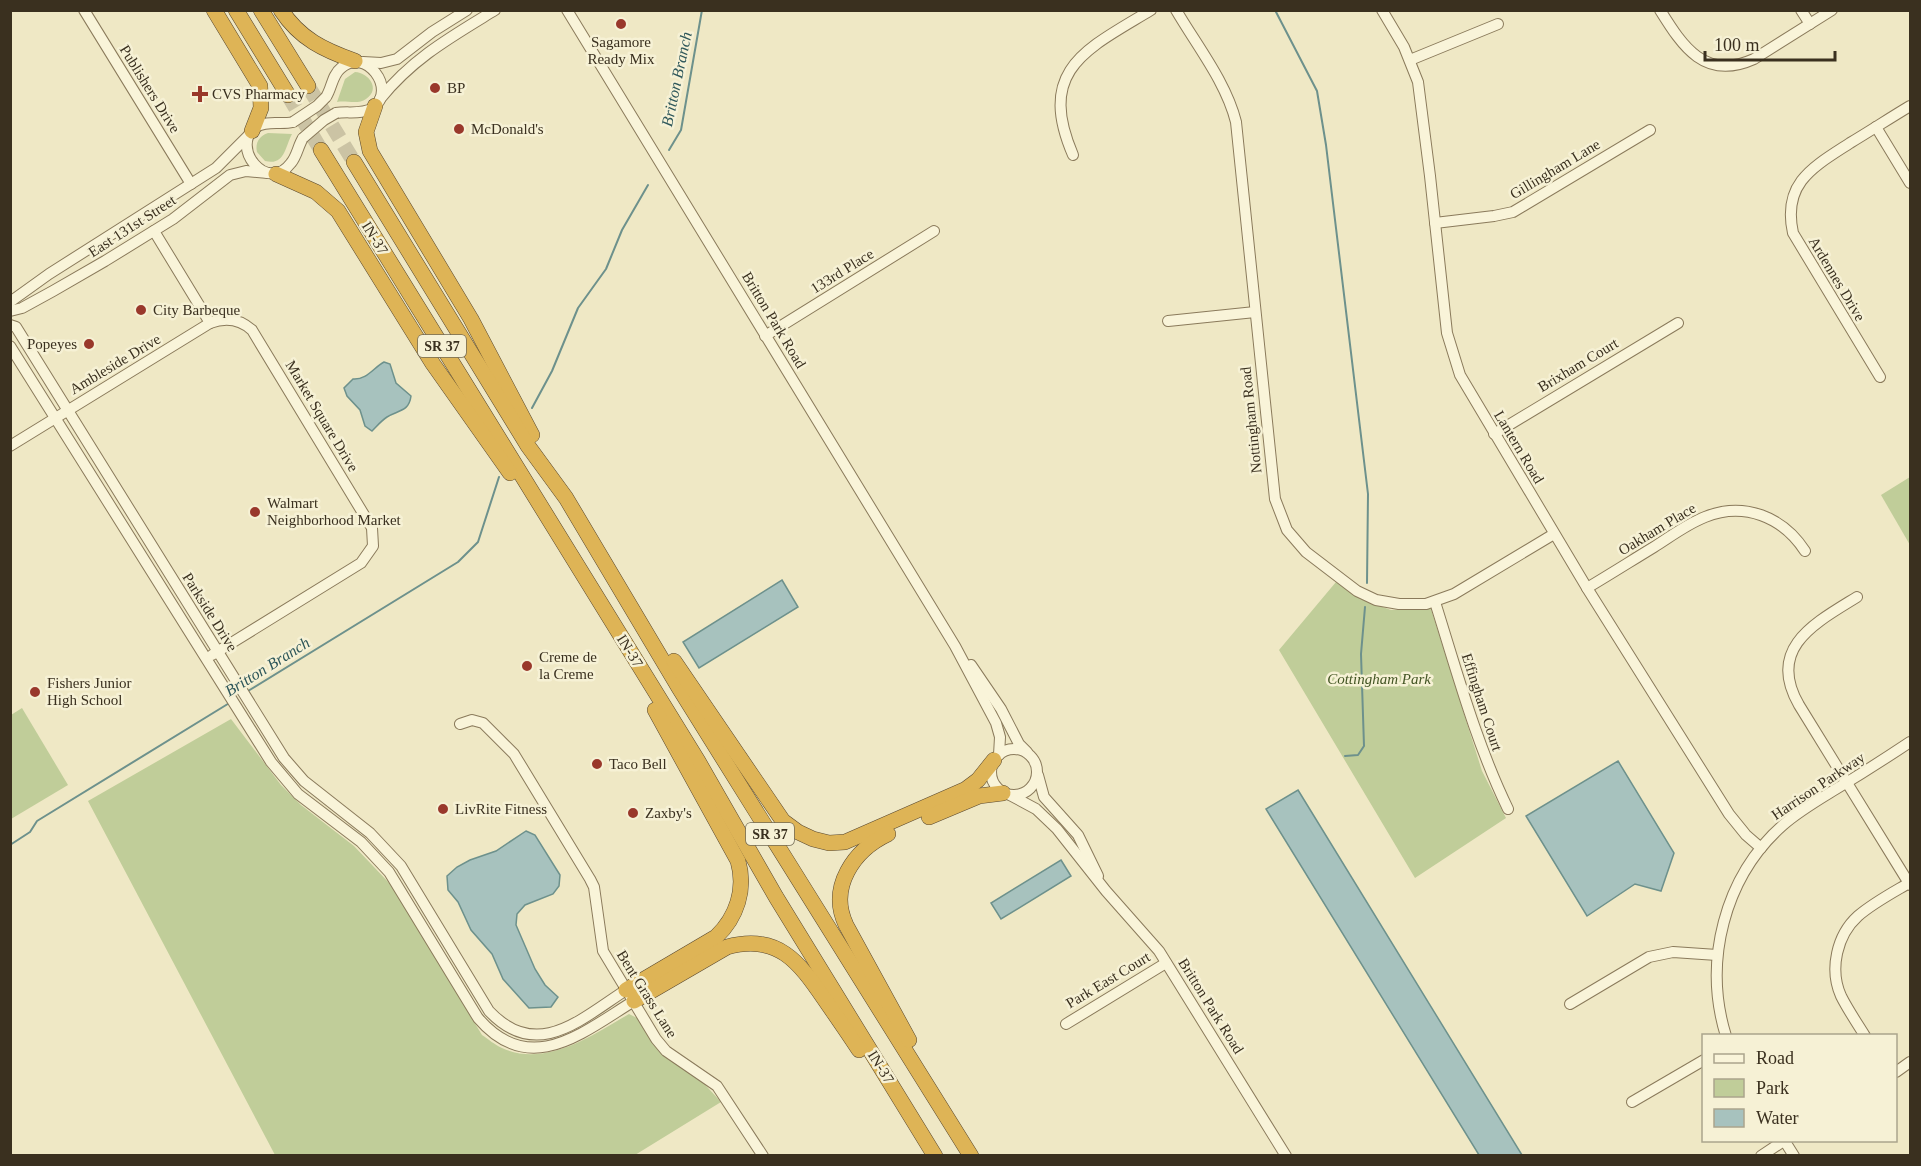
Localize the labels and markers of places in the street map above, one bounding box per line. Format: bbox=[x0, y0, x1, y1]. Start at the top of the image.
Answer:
marker: Sagamore Ready Mix bbox=[614, 17, 628, 31]
place label: Sagamore Ready Mix bbox=[587, 34, 655, 67]
place label: BP bbox=[447, 80, 465, 96]
marker: BP bbox=[428, 81, 442, 95]
place label: CVS Pharmacy bbox=[212, 86, 305, 102]
marker: CVS Pharmacy bbox=[193, 87, 207, 101]
place label: McDonald's bbox=[471, 121, 544, 137]
marker: McDonald's bbox=[452, 122, 466, 136]
place label: City Barbeque bbox=[153, 302, 240, 318]
marker: City Barbeque bbox=[134, 303, 148, 317]
place label: Popeyes bbox=[27, 336, 77, 352]
marker: Popeyes bbox=[82, 337, 96, 351]
place label: Walmart Neighborhood Market bbox=[267, 495, 402, 528]
marker: Walmart Neighborhood Market bbox=[248, 505, 262, 519]
place label: Creme de la Creme bbox=[539, 649, 597, 682]
marker: Creme de la Creme bbox=[520, 659, 534, 673]
place label: Fishers Junior High School bbox=[47, 675, 132, 708]
marker: Fishers Junior High School bbox=[28, 685, 42, 699]
place label: Taco Bell bbox=[609, 756, 667, 772]
marker: Taco Bell bbox=[590, 757, 604, 771]
place label: LivRite Fitness bbox=[455, 801, 547, 817]
marker: LivRite Fitness bbox=[436, 802, 450, 816]
place label: Zaxby's bbox=[645, 805, 692, 821]
marker: Zaxby's bbox=[626, 806, 640, 820]

